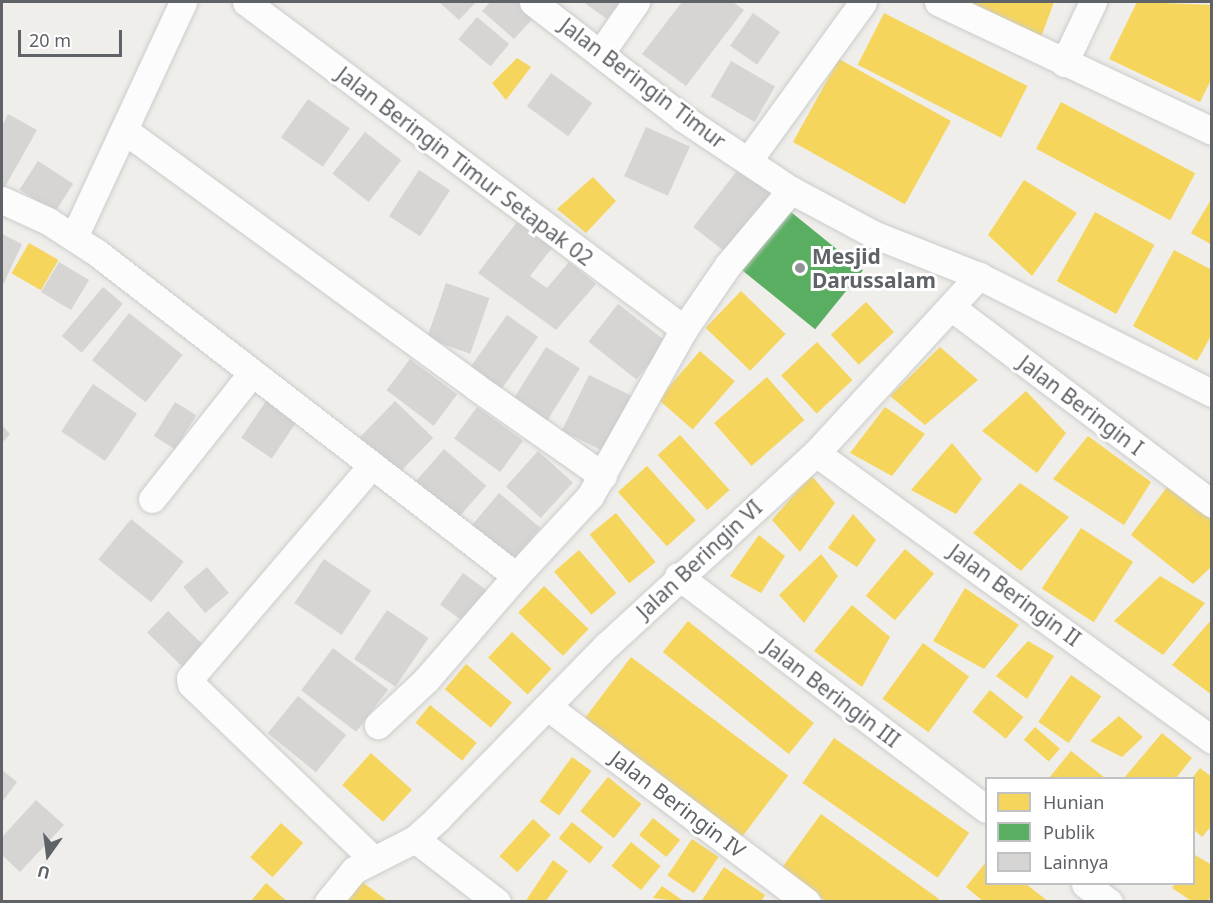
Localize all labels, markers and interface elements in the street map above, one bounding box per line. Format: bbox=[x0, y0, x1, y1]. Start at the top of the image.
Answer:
street label: Jalan Beringin Timur bbox=[555, 12, 731, 154]
scale bar bbox=[21, 18, 124, 56]
text: 20 m bbox=[29, 28, 71, 52]
street label: Jalan Beringin Timur Setapak 02 bbox=[332, 61, 598, 271]
place label: Mesjid Darussalam bbox=[812, 243, 936, 293]
marker: Mesjid Darussalam bbox=[793, 261, 807, 275]
street label: Jalan Beringin I bbox=[1014, 350, 1148, 460]
street label: Jalan Beringin VI bbox=[631, 494, 767, 624]
street label: Jalan Beringin II bbox=[944, 539, 1086, 651]
street label: Jalan Beringin III bbox=[759, 634, 905, 752]
street label: Jalan Beringin IV bbox=[606, 745, 750, 863]
legend bbox=[985, 777, 1195, 885]
text: Hunian bbox=[1043, 790, 1104, 814]
text: Publik bbox=[1043, 820, 1095, 844]
north arrow bbox=[18, 825, 78, 885]
text: Lainnya bbox=[1043, 850, 1109, 874]
text: U bbox=[35, 860, 52, 885]

